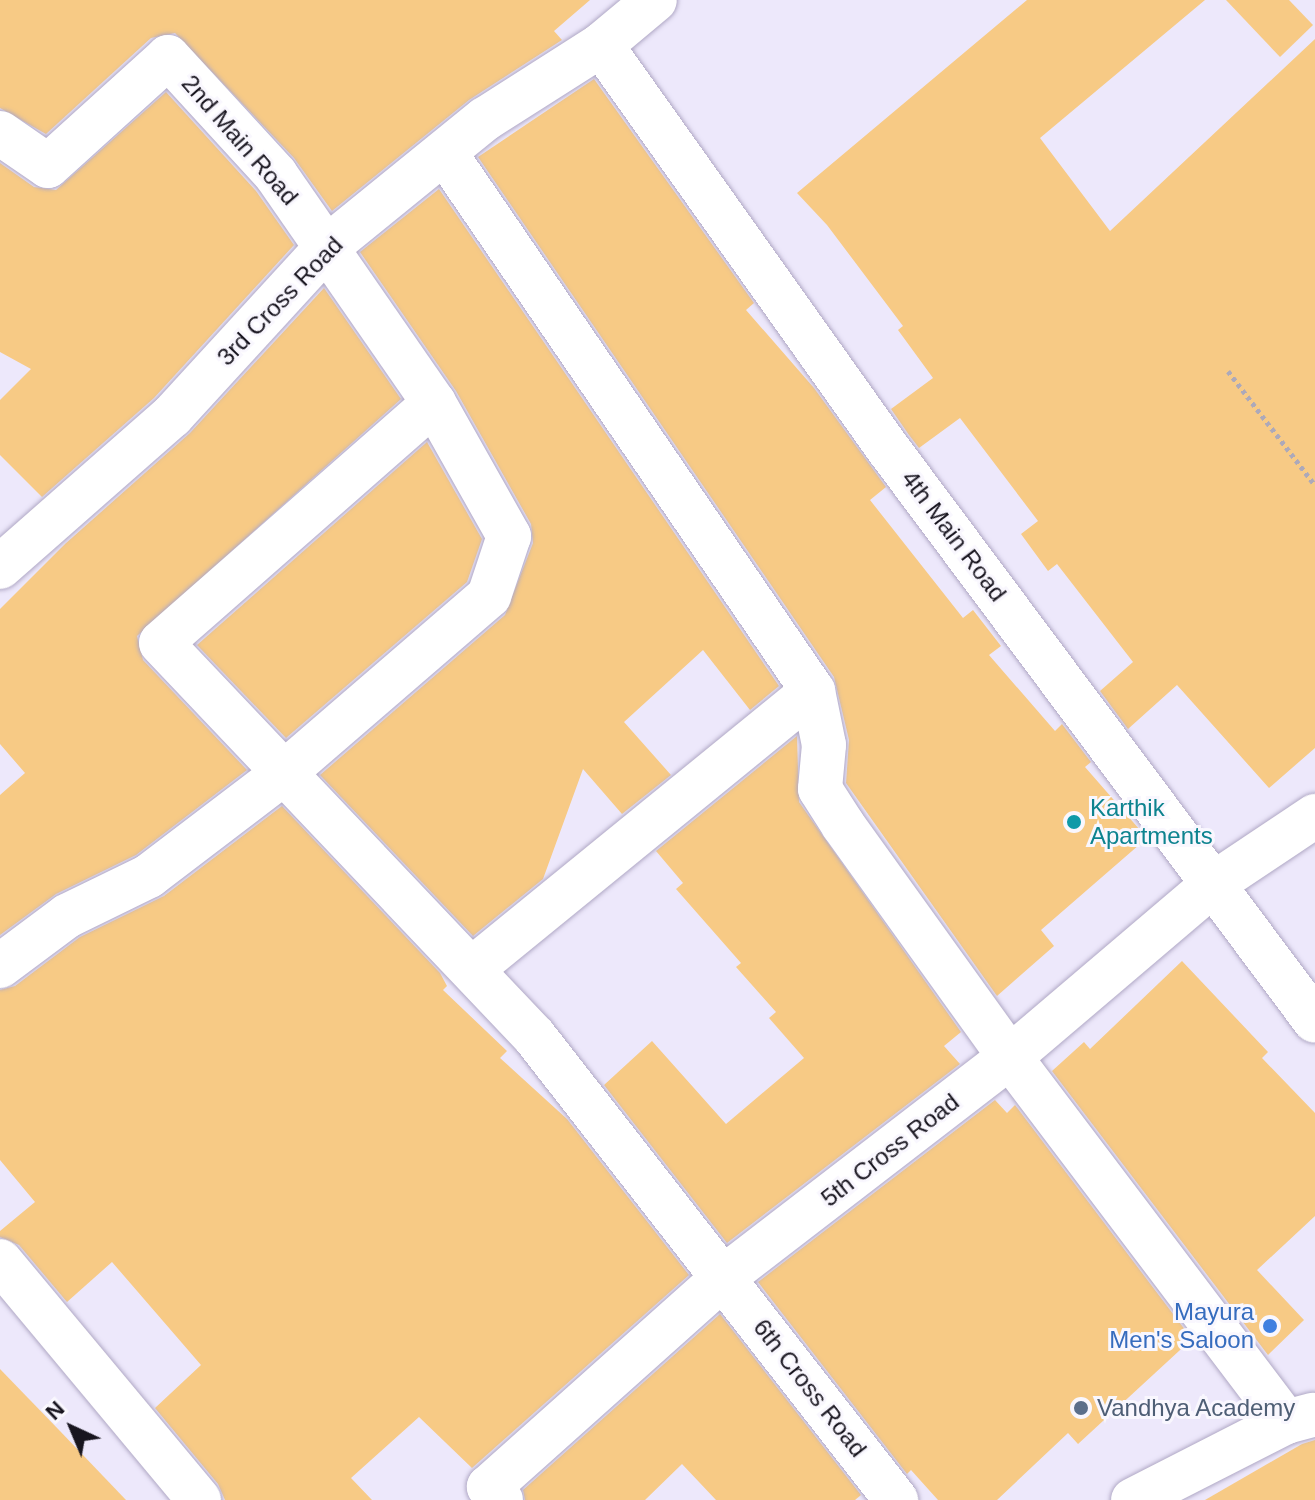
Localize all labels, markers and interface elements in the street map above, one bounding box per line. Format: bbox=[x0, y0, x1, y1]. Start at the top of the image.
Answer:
street label: 2nd Main Road bbox=[176, 69, 304, 211]
street label: 3rd Cross Road bbox=[211, 231, 349, 371]
street label: 4th Main Road bbox=[896, 465, 1012, 607]
place label: Karthik Apartments bbox=[1090, 794, 1213, 850]
marker: Karthik Apartments bbox=[1065, 813, 1083, 831]
street label: 5th Cross Road bbox=[815, 1087, 965, 1213]
place label: Mayura Men's Saloon bbox=[1109, 1298, 1254, 1354]
street label: 6th Cross Road bbox=[747, 1313, 873, 1463]
marker: Mayura Men's Saloon bbox=[1261, 1317, 1279, 1335]
north arrow bbox=[32, 1388, 112, 1468]
place label: Vandhya Academy bbox=[1097, 1394, 1297, 1422]
text: N bbox=[41, 1396, 69, 1425]
marker: Vandhya Academy bbox=[1072, 1399, 1090, 1417]

